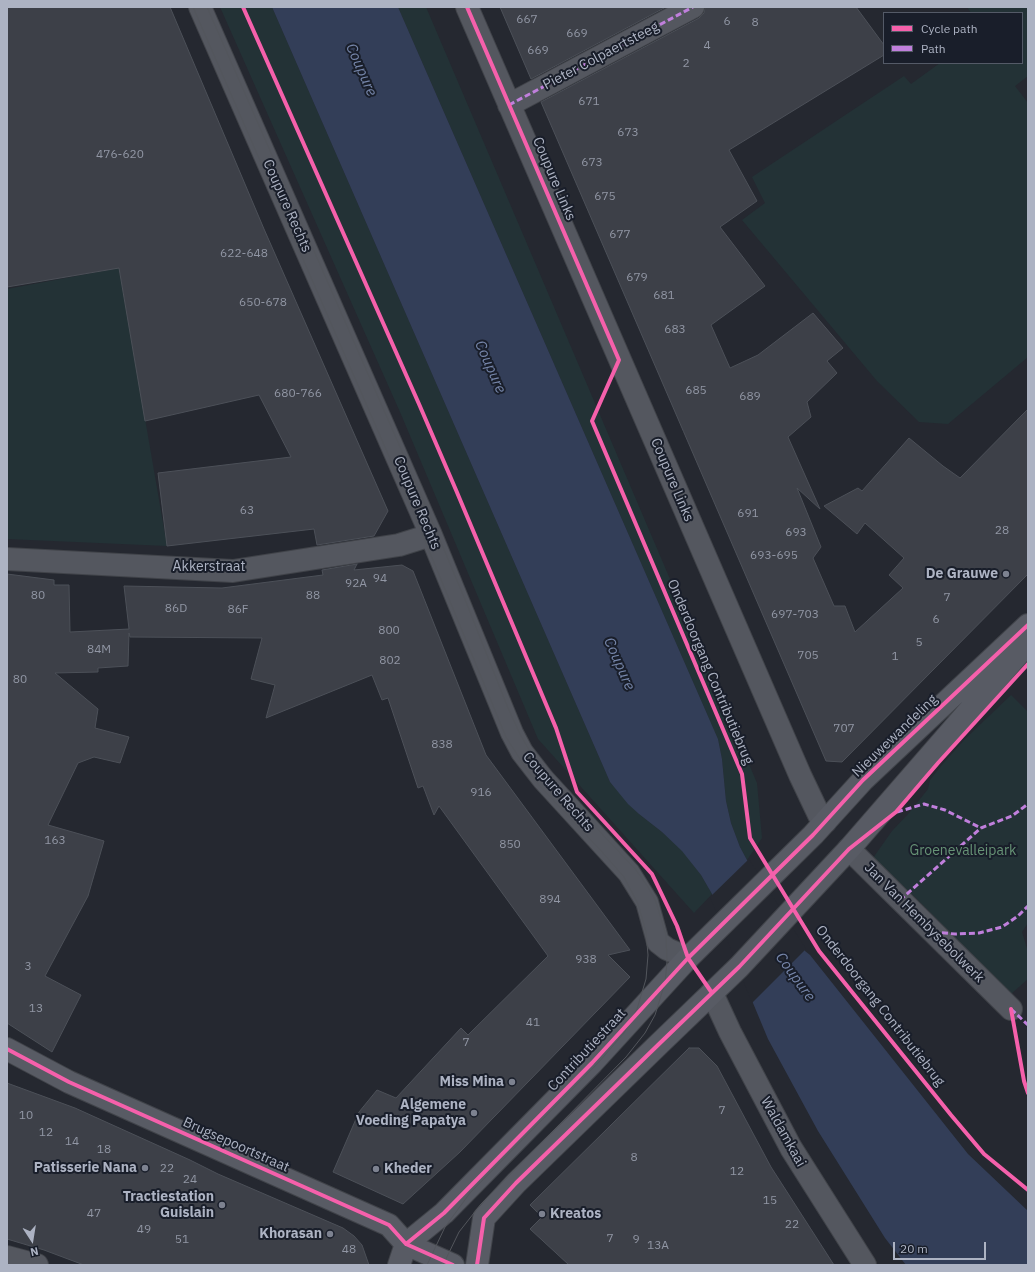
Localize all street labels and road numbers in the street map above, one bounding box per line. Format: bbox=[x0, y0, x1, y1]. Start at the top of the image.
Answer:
street label: Pieter Colpaertsteeg bbox=[540, 18, 662, 94]
street label: Coupure Links bbox=[529, 135, 579, 223]
street label: Coupure Rechts bbox=[259, 157, 315, 255]
street label: Coupure Links bbox=[647, 436, 697, 524]
street label: Coupure Rechts bbox=[390, 454, 444, 552]
street label: Akkerstraat bbox=[173, 559, 245, 575]
street label: Onderdoorgang Contributiebrug bbox=[663, 577, 757, 767]
street label: Nieuwewandeling bbox=[849, 691, 941, 781]
street label: Coupure Rechts bbox=[519, 749, 597, 835]
street label: Jan Van Hembysebolwerk bbox=[861, 860, 987, 986]
street label: Onderdoorgang Contributiebrug bbox=[812, 922, 948, 1090]
street label: Contributiestraat bbox=[544, 1005, 630, 1095]
street label: Waldamkaai bbox=[757, 1094, 809, 1170]
street label: Brugsepoortstraat bbox=[180, 1114, 292, 1176]

